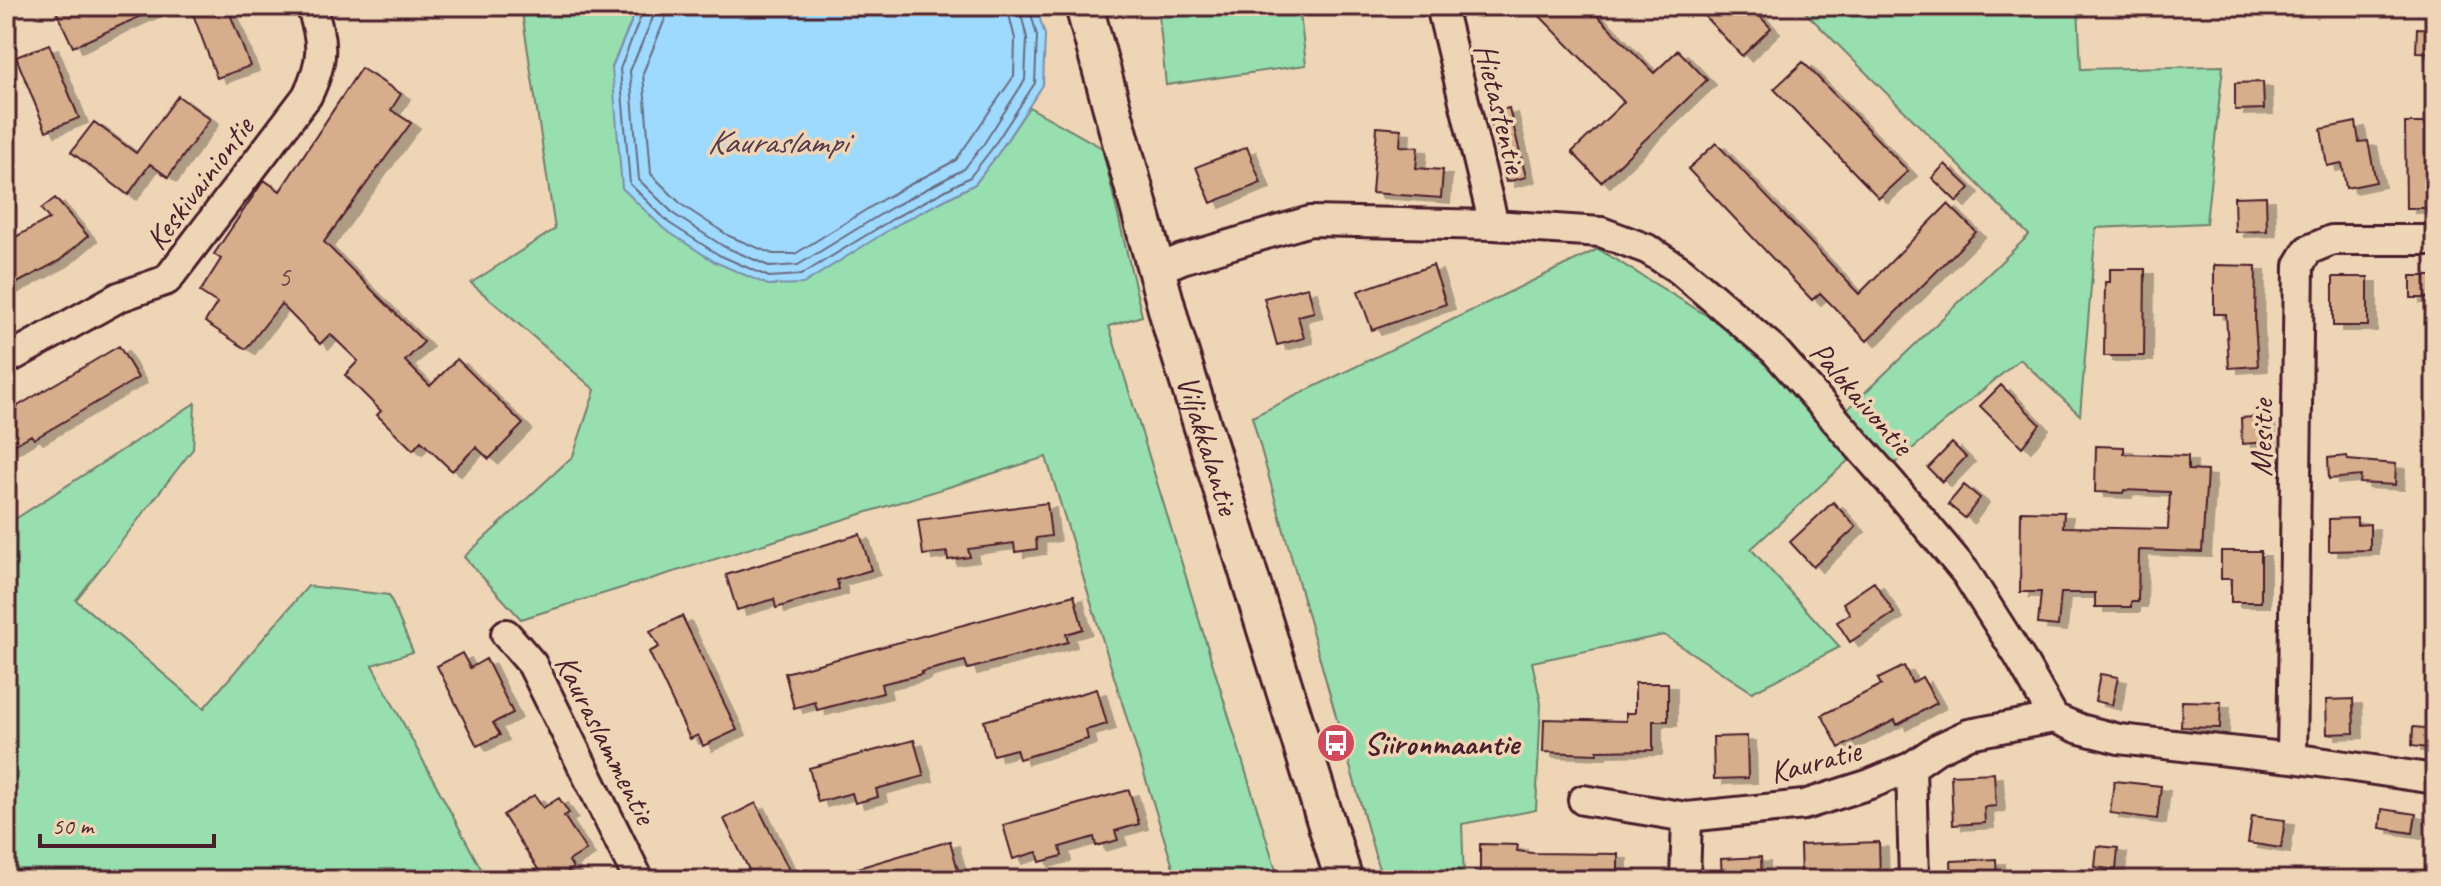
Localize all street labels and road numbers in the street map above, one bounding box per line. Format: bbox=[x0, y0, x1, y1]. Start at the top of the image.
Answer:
street label: Hietastentie bbox=[1465, 39, 1537, 179]
street label: Keskivainiontie bbox=[136, 106, 264, 258]
street label: Palokaivontie bbox=[1801, 333, 1924, 466]
street label: Viljakkalantie bbox=[1167, 370, 1250, 522]
street label: Mesitie bbox=[2240, 396, 2283, 477]
street label: Kauraslammentie bbox=[545, 648, 667, 833]
street label: Kauratie bbox=[1765, 729, 1867, 793]

